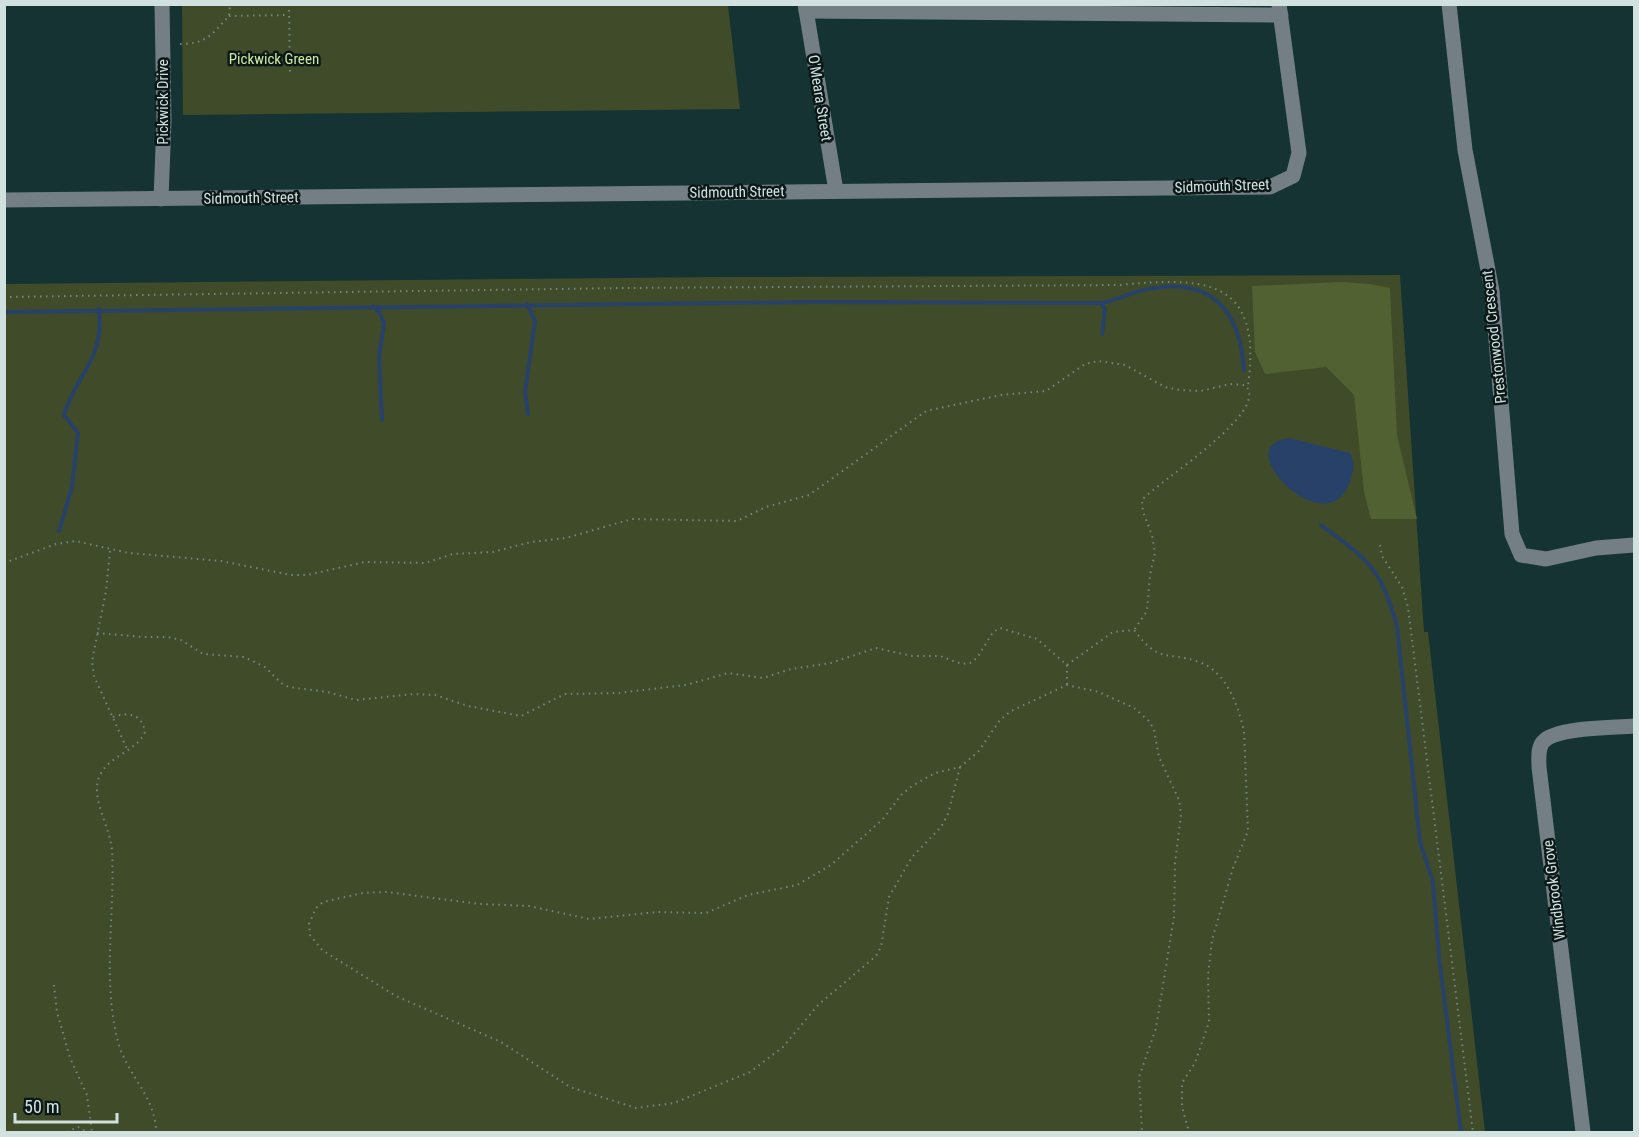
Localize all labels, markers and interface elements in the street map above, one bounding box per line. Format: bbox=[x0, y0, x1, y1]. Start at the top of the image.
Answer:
park label: Pickwick Green bbox=[229, 50, 319, 68]
street label: O'Meara Street bbox=[804, 54, 836, 142]
street label: Pickwick Drive bbox=[154, 59, 172, 145]
street label: Sidmouth Street bbox=[1174, 175, 1270, 197]
street label: Sidmouth Street bbox=[689, 182, 785, 202]
street label: Sidmouth Street bbox=[203, 188, 299, 208]
street label: Prestonwood Crescent bbox=[1478, 269, 1510, 405]
street label: Windbrook Grove bbox=[1539, 839, 1569, 941]
scale bar bbox=[15, 1086, 117, 1124]
text: 50 m bbox=[24, 1096, 59, 1117]

